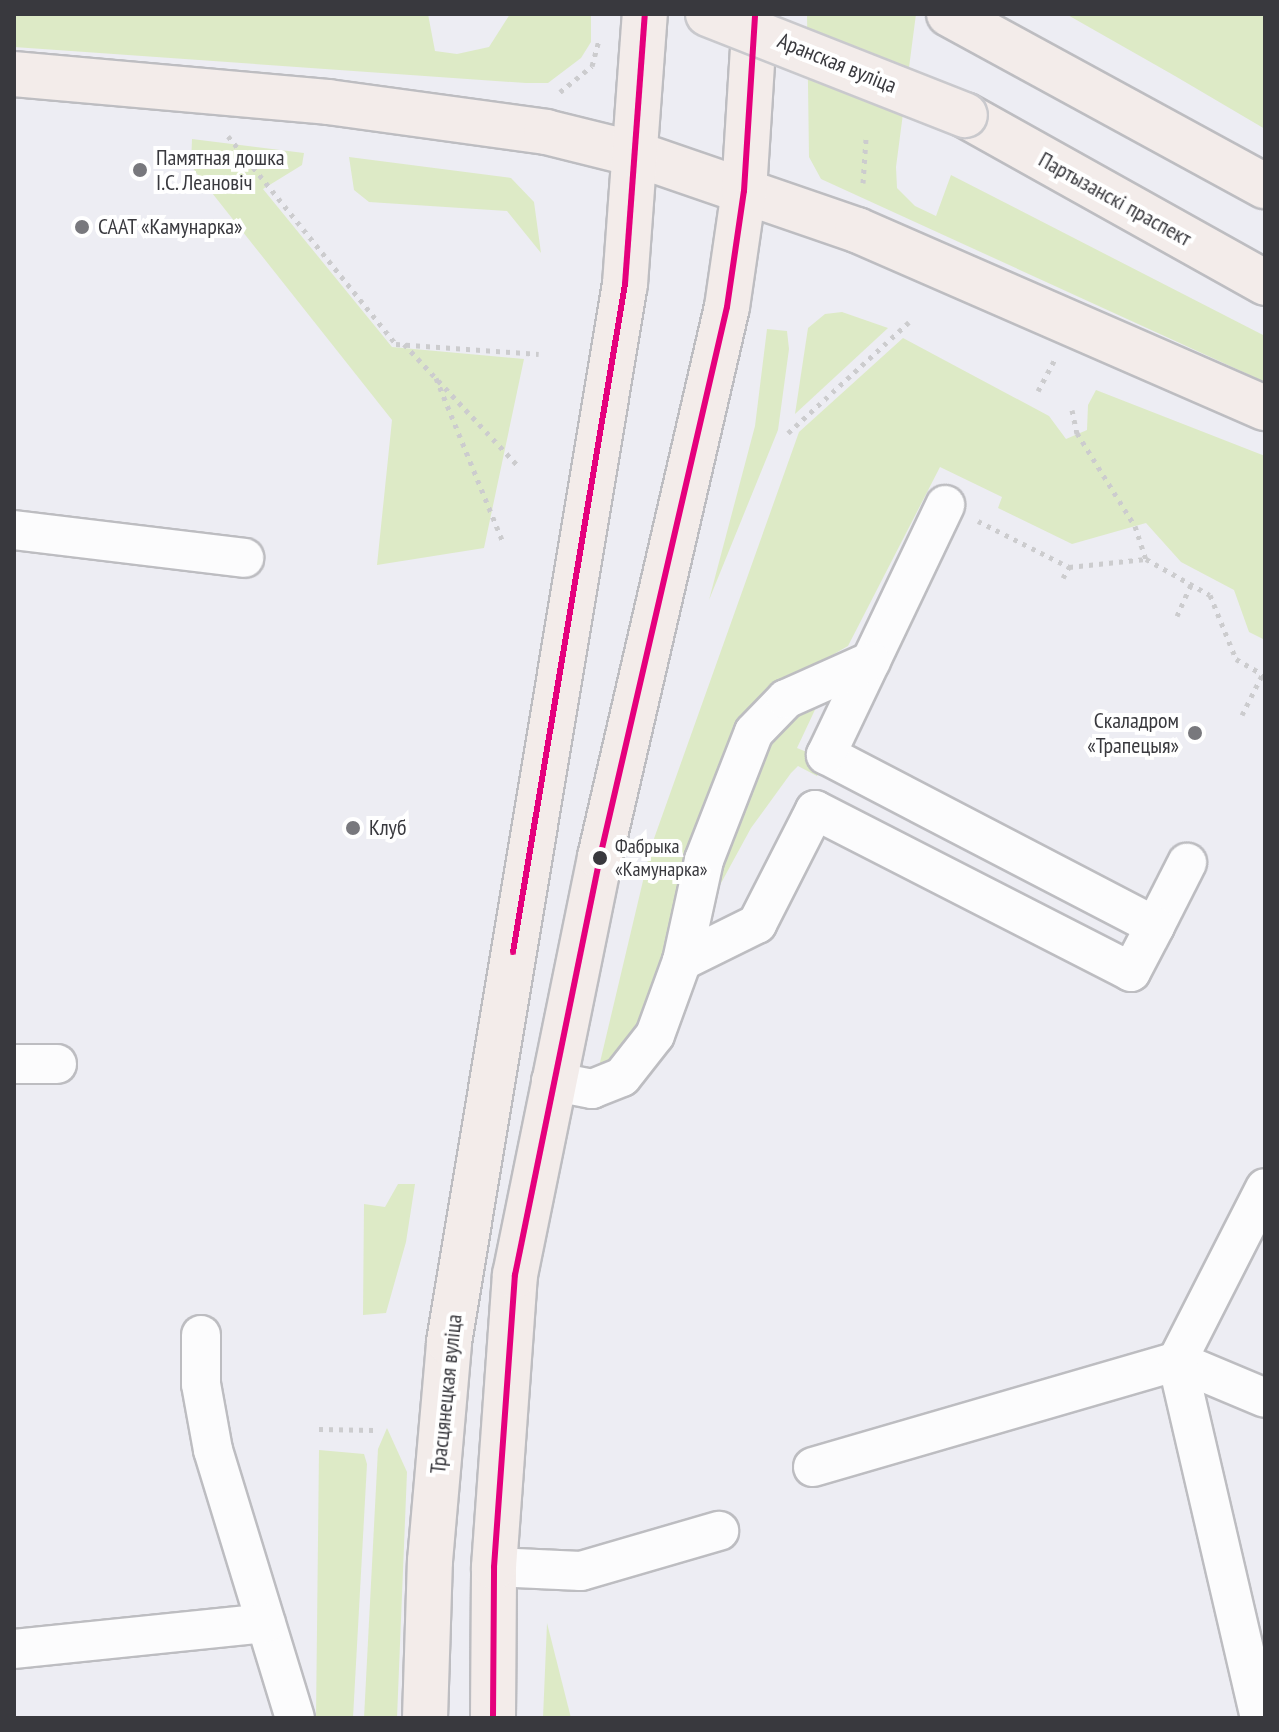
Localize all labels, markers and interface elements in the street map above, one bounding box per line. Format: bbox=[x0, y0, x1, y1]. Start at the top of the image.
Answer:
street label: Аранская вуліца bbox=[774, 27, 900, 99]
place label: Памятная дошка І.С. Леановіч bbox=[156, 144, 284, 196]
street label: Партызанскі праспект bbox=[1034, 146, 1196, 252]
marker: Памятная дошка І.С. Леановіч bbox=[131, 161, 149, 179]
place label: СААТ «Камунарка» bbox=[98, 214, 243, 240]
marker: СААТ «Камунарка» bbox=[73, 218, 91, 236]
place label: Скаладром «Трапецыя» bbox=[1087, 707, 1179, 758]
marker: Скаладром «Трапецыя» bbox=[1186, 724, 1204, 742]
place label: Клуб bbox=[369, 815, 406, 841]
marker: Клуб bbox=[344, 819, 362, 837]
place label: Фабрыка «Камунарка» bbox=[615, 834, 707, 881]
marker: Фабрыка «Камунарка» bbox=[592, 850, 608, 866]
street label: Трасцянецкая вуліца bbox=[424, 1313, 468, 1475]

